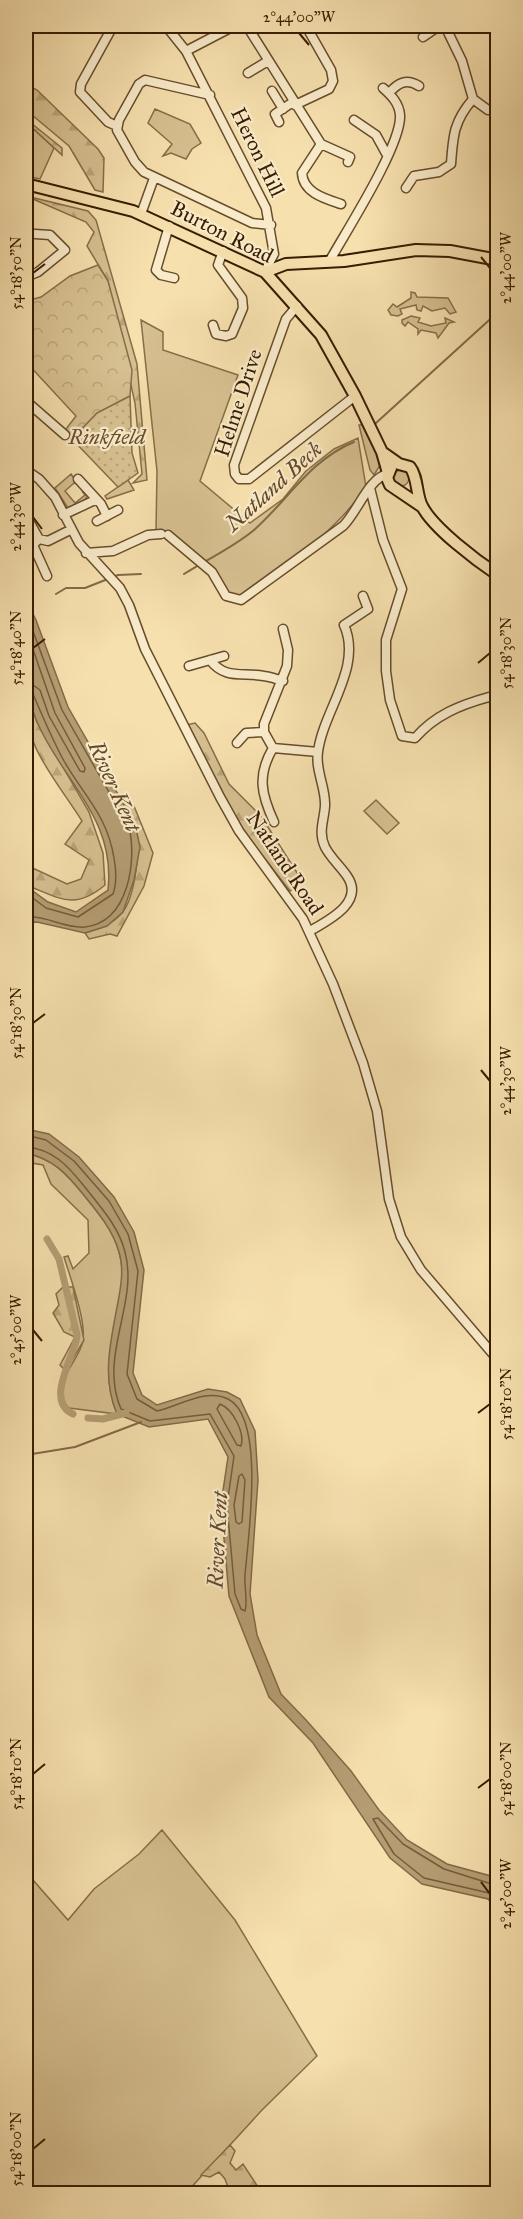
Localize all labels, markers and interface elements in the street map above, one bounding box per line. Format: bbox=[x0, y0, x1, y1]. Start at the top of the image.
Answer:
text: 2°44'00"W bbox=[263, 8, 336, 26]
street label: Heron Hill bbox=[225, 103, 291, 201]
street label: Burton Road bbox=[166, 195, 278, 269]
text: 2°44'00"W bbox=[497, 231, 515, 304]
text: 54°18'50"N bbox=[7, 236, 25, 310]
street label: Helme Drive bbox=[208, 346, 268, 460]
park label: Rinkfield bbox=[67, 424, 148, 450]
water label: Natland Beck bbox=[218, 436, 328, 538]
text: 2°44'30"W bbox=[7, 482, 25, 552]
text: 54°18'40"N bbox=[7, 610, 25, 685]
text: 54°18'30"N bbox=[497, 617, 515, 689]
water label: River Kent bbox=[82, 736, 147, 837]
street label: Natland Road bbox=[241, 806, 329, 920]
text: 54°18'30"N bbox=[7, 987, 25, 1059]
text: 2°44'30"W bbox=[497, 1046, 515, 1116]
text: 2°45'00"W bbox=[7, 1294, 25, 1365]
text: 54°18'10"N bbox=[497, 1368, 515, 1440]
water label: River Kent bbox=[201, 1490, 234, 1590]
text: 54°18'10"N bbox=[7, 1738, 25, 1810]
text: 54°18'00"N bbox=[497, 1741, 515, 1817]
text: 2°45'00"W bbox=[497, 1858, 515, 1929]
text: 54°18'00"N bbox=[7, 2111, 25, 2187]

